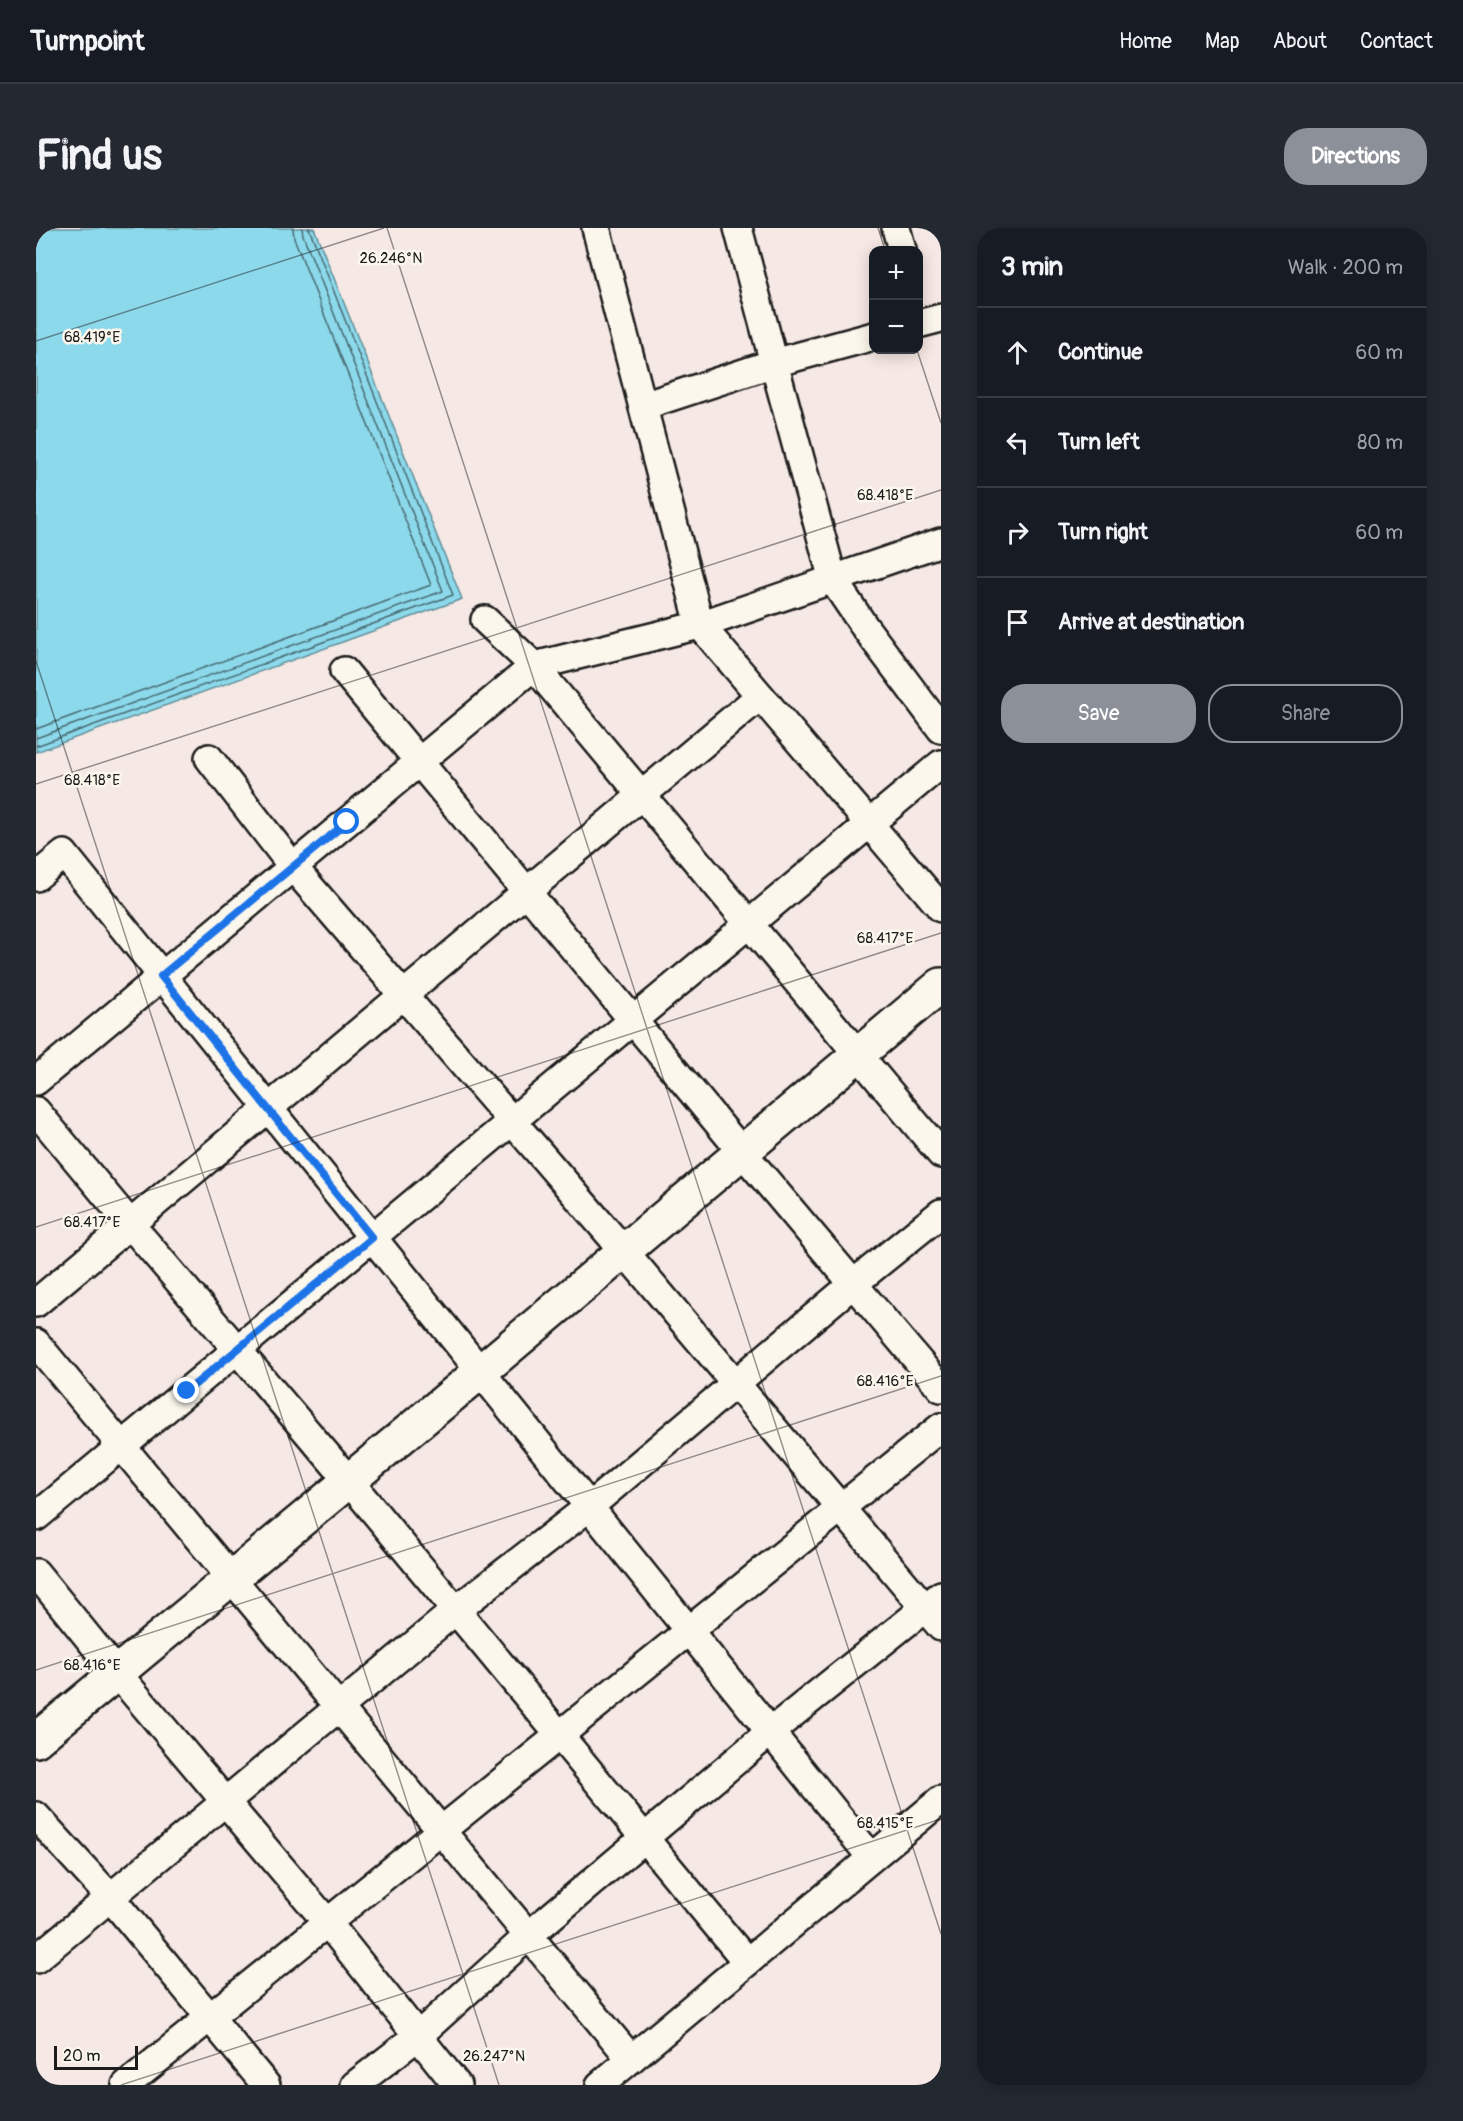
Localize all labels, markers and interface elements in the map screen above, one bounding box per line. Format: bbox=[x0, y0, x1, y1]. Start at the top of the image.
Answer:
text: Turnpoint bbox=[30, 24, 144, 59]
text: Home bbox=[1119, 28, 1172, 55]
text: Map bbox=[1205, 28, 1240, 55]
text: About bbox=[1273, 28, 1327, 55]
text: Contact bbox=[1360, 28, 1433, 55]
button: Directions bbox=[1284, 128, 1427, 185]
text: Find us bbox=[36, 130, 162, 182]
map controls bbox=[869, 246, 923, 354]
button: + bbox=[869, 246, 923, 300]
text: 26.246°N bbox=[360, 249, 422, 268]
text: 3 min bbox=[1001, 251, 1063, 283]
text: Walk · 200 m bbox=[1288, 255, 1403, 280]
button: − bbox=[869, 300, 923, 354]
text: 68.419°E bbox=[64, 328, 120, 347]
icon: ahead bbox=[1001, 336, 1034, 369]
text: Continue bbox=[1058, 338, 1142, 366]
text: 60 m bbox=[1356, 340, 1403, 365]
icon: left bbox=[1001, 426, 1034, 459]
text: Turn left bbox=[1058, 428, 1140, 456]
text: 80 m bbox=[1357, 430, 1403, 455]
text: 68.418°E bbox=[857, 486, 913, 505]
icon: right bbox=[1001, 516, 1034, 549]
text: Turn right bbox=[1058, 518, 1148, 546]
text: 60 m bbox=[1356, 520, 1403, 545]
icon: arrive bbox=[1001, 606, 1034, 639]
text: Arrive at destination bbox=[1058, 608, 1244, 636]
button: Save bbox=[1001, 684, 1196, 743]
button: Share bbox=[1208, 684, 1403, 743]
text: 68.418°E bbox=[64, 771, 120, 790]
route start bbox=[333, 808, 359, 834]
text: 68.417°E bbox=[857, 929, 913, 948]
text: 68.417°E bbox=[64, 1213, 120, 1232]
text: 68.416°E bbox=[856, 1372, 914, 1391]
route end bbox=[173, 1377, 199, 1403]
text: 68.416°E bbox=[63, 1656, 121, 1675]
text: 68.415°E bbox=[857, 1814, 914, 1833]
scale bar bbox=[54, 2043, 138, 2070]
text: 20 m bbox=[63, 2046, 101, 2066]
text: 26.247°N bbox=[463, 2047, 525, 2066]

